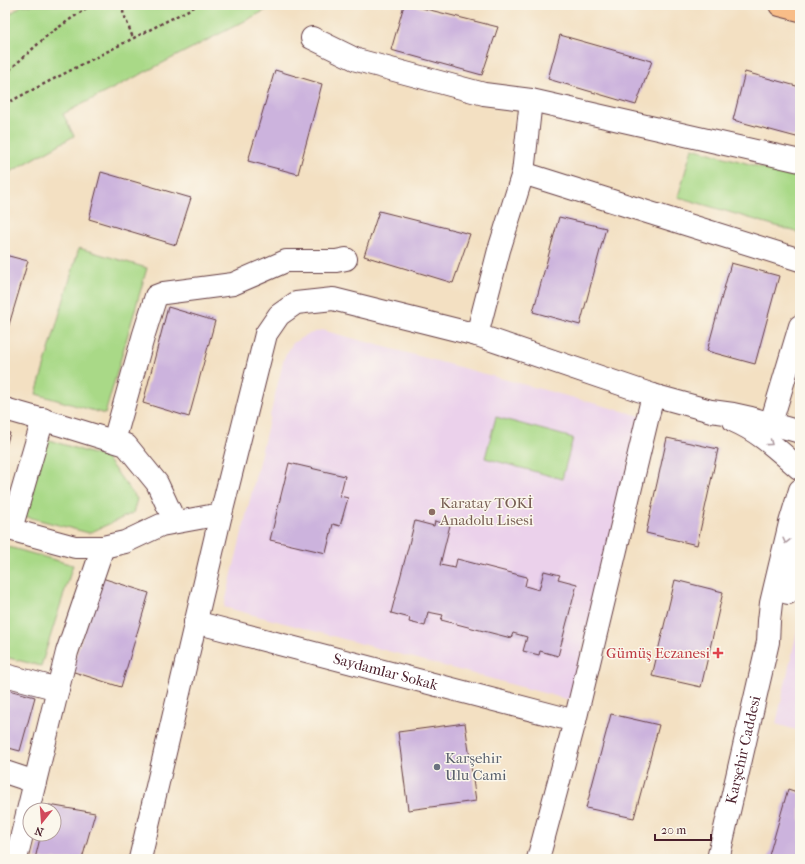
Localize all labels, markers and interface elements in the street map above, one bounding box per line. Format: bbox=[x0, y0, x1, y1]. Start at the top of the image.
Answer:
one-way arrow bbox=[765, 438, 772, 445]
place label: Karatay TOKİ Anadolu Lisesi bbox=[439, 494, 534, 529]
marker: Karatay TOKİ Anadolu Lisesi bbox=[427, 507, 437, 517]
one-way arrow bbox=[782, 538, 790, 544]
place label: Gümüş Eczanesi bbox=[606, 644, 711, 662]
marker: Gümüş Eczanesi bbox=[713, 648, 723, 658]
street label: Saydamlar Sokak bbox=[331, 649, 440, 694]
street label: Karşehir Caddesi bbox=[722, 693, 764, 806]
place label: Karşehir Ulu Cami bbox=[445, 749, 507, 784]
marker: Karşehir Ulu Cami bbox=[432, 762, 442, 772]
north arrow bbox=[22, 802, 62, 842]
scale bar bbox=[655, 816, 711, 842]
text: N bbox=[33, 823, 45, 839]
text: 20 m bbox=[661, 823, 686, 837]

